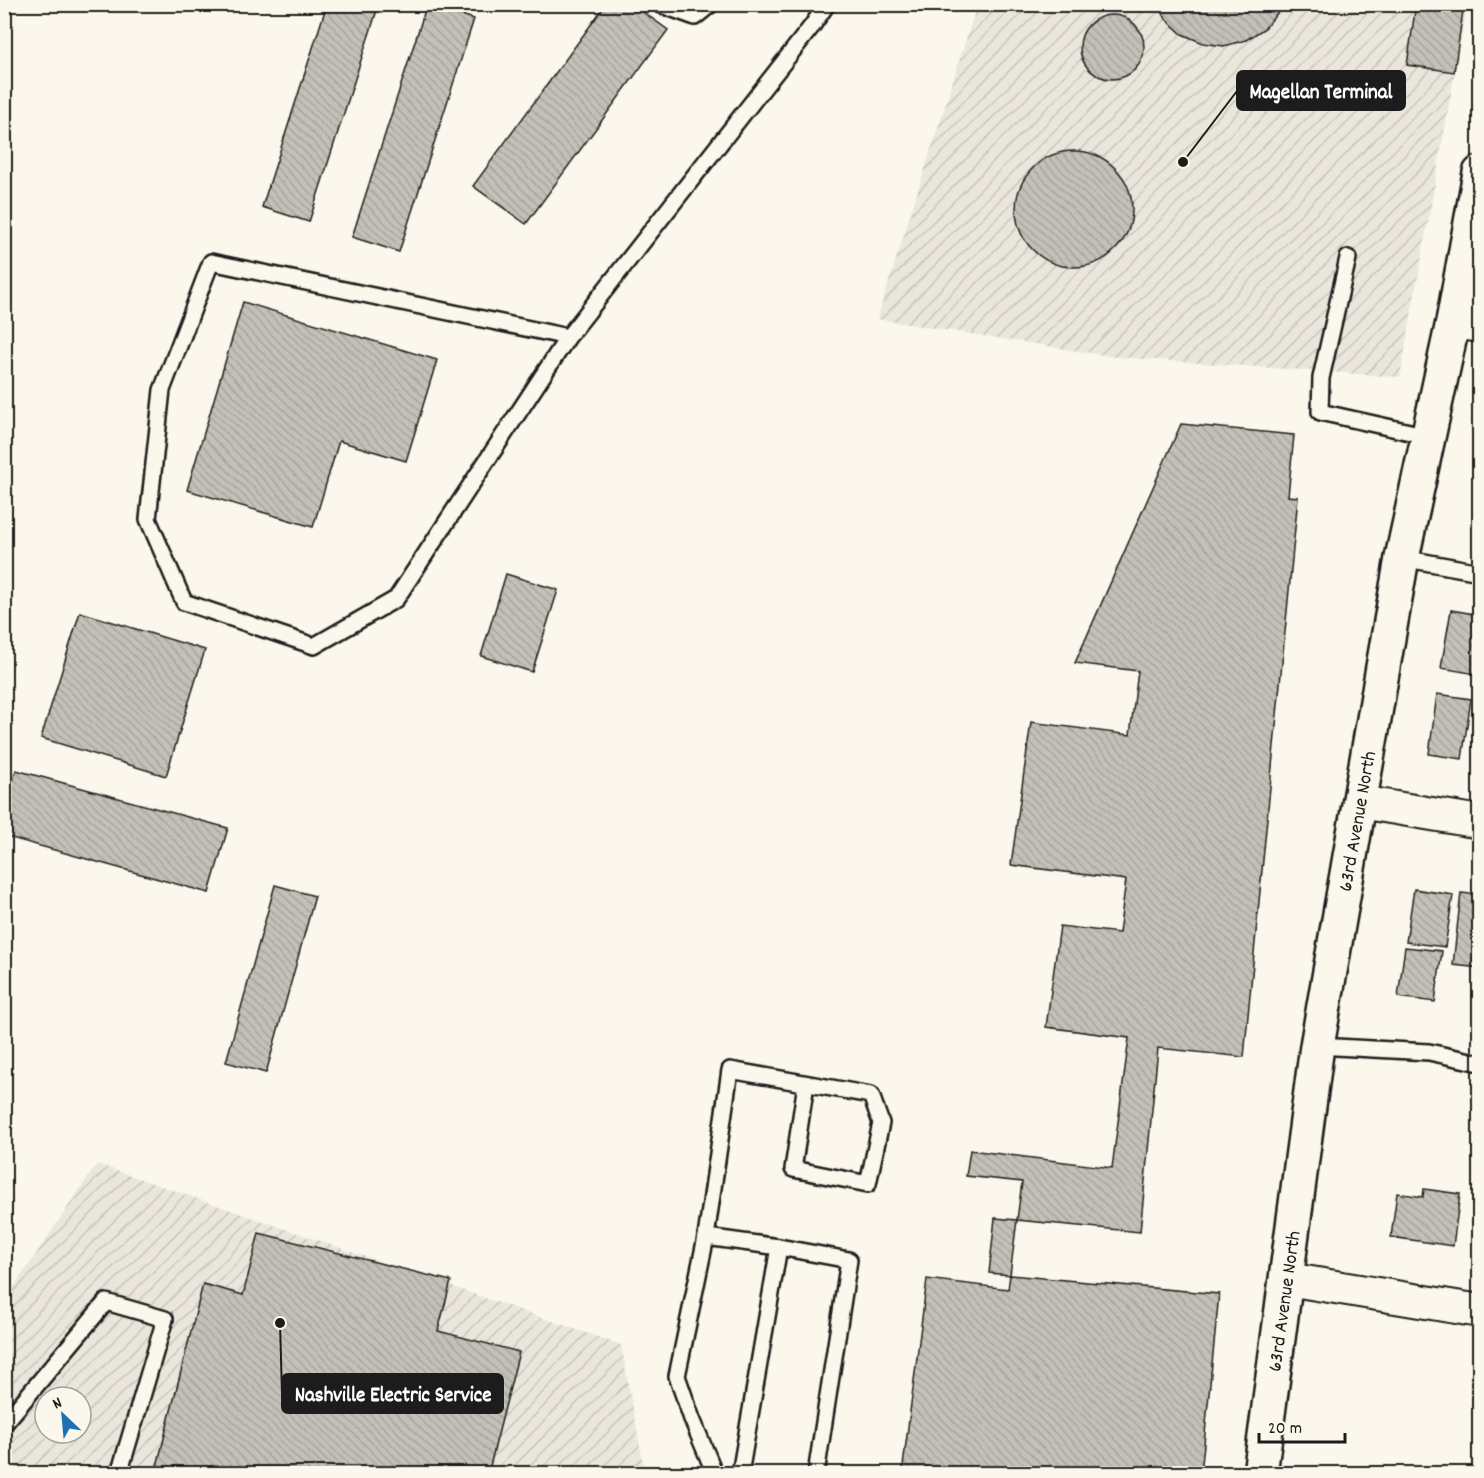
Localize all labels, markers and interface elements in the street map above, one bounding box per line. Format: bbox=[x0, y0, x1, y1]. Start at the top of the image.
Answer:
callout: Magellan Terminal bbox=[1237, 71, 1405, 110]
text: Magellan Terminal bbox=[1249, 79, 1394, 109]
street label: 63rd Avenue North bbox=[1333, 749, 1385, 894]
street label: 63rd Avenue North bbox=[1262, 1229, 1310, 1374]
callout: Nashville Electric Service bbox=[282, 1374, 503, 1413]
text: Nashville Electric Service bbox=[295, 1382, 491, 1412]
north arrow bbox=[33, 1385, 93, 1445]
text: N bbox=[49, 1392, 66, 1416]
scale bar bbox=[1259, 1406, 1344, 1444]
text: 20 m bbox=[1268, 1417, 1302, 1442]

